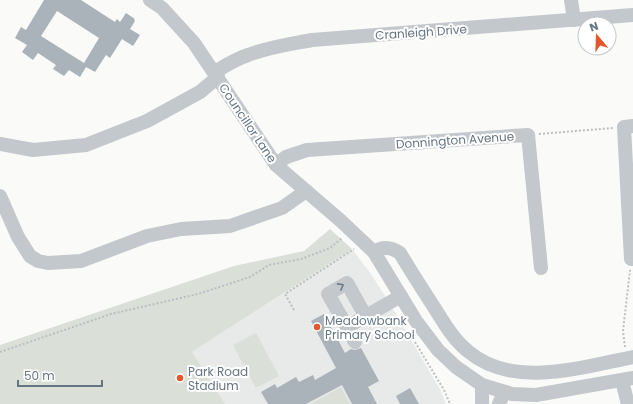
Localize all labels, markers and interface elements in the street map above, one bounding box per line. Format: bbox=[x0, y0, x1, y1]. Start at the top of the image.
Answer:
north arrow bbox=[577, 16, 617, 56]
text: N bbox=[587, 18, 600, 35]
street label: Cranleigh Drive bbox=[375, 20, 467, 44]
street label: Councillor Lane bbox=[215, 80, 281, 166]
street label: Donnington Avenue bbox=[395, 127, 515, 153]
one-way arrow bbox=[337, 284, 344, 291]
place label: Meadowbank Primary School bbox=[325, 312, 415, 343]
marker: Meadowbank Primary School bbox=[312, 322, 322, 332]
scale bar bbox=[18, 362, 102, 388]
place label: Park Road Stadium bbox=[188, 363, 248, 394]
text: 50 m bbox=[24, 367, 55, 384]
marker: Park Road Stadium bbox=[175, 373, 185, 383]

